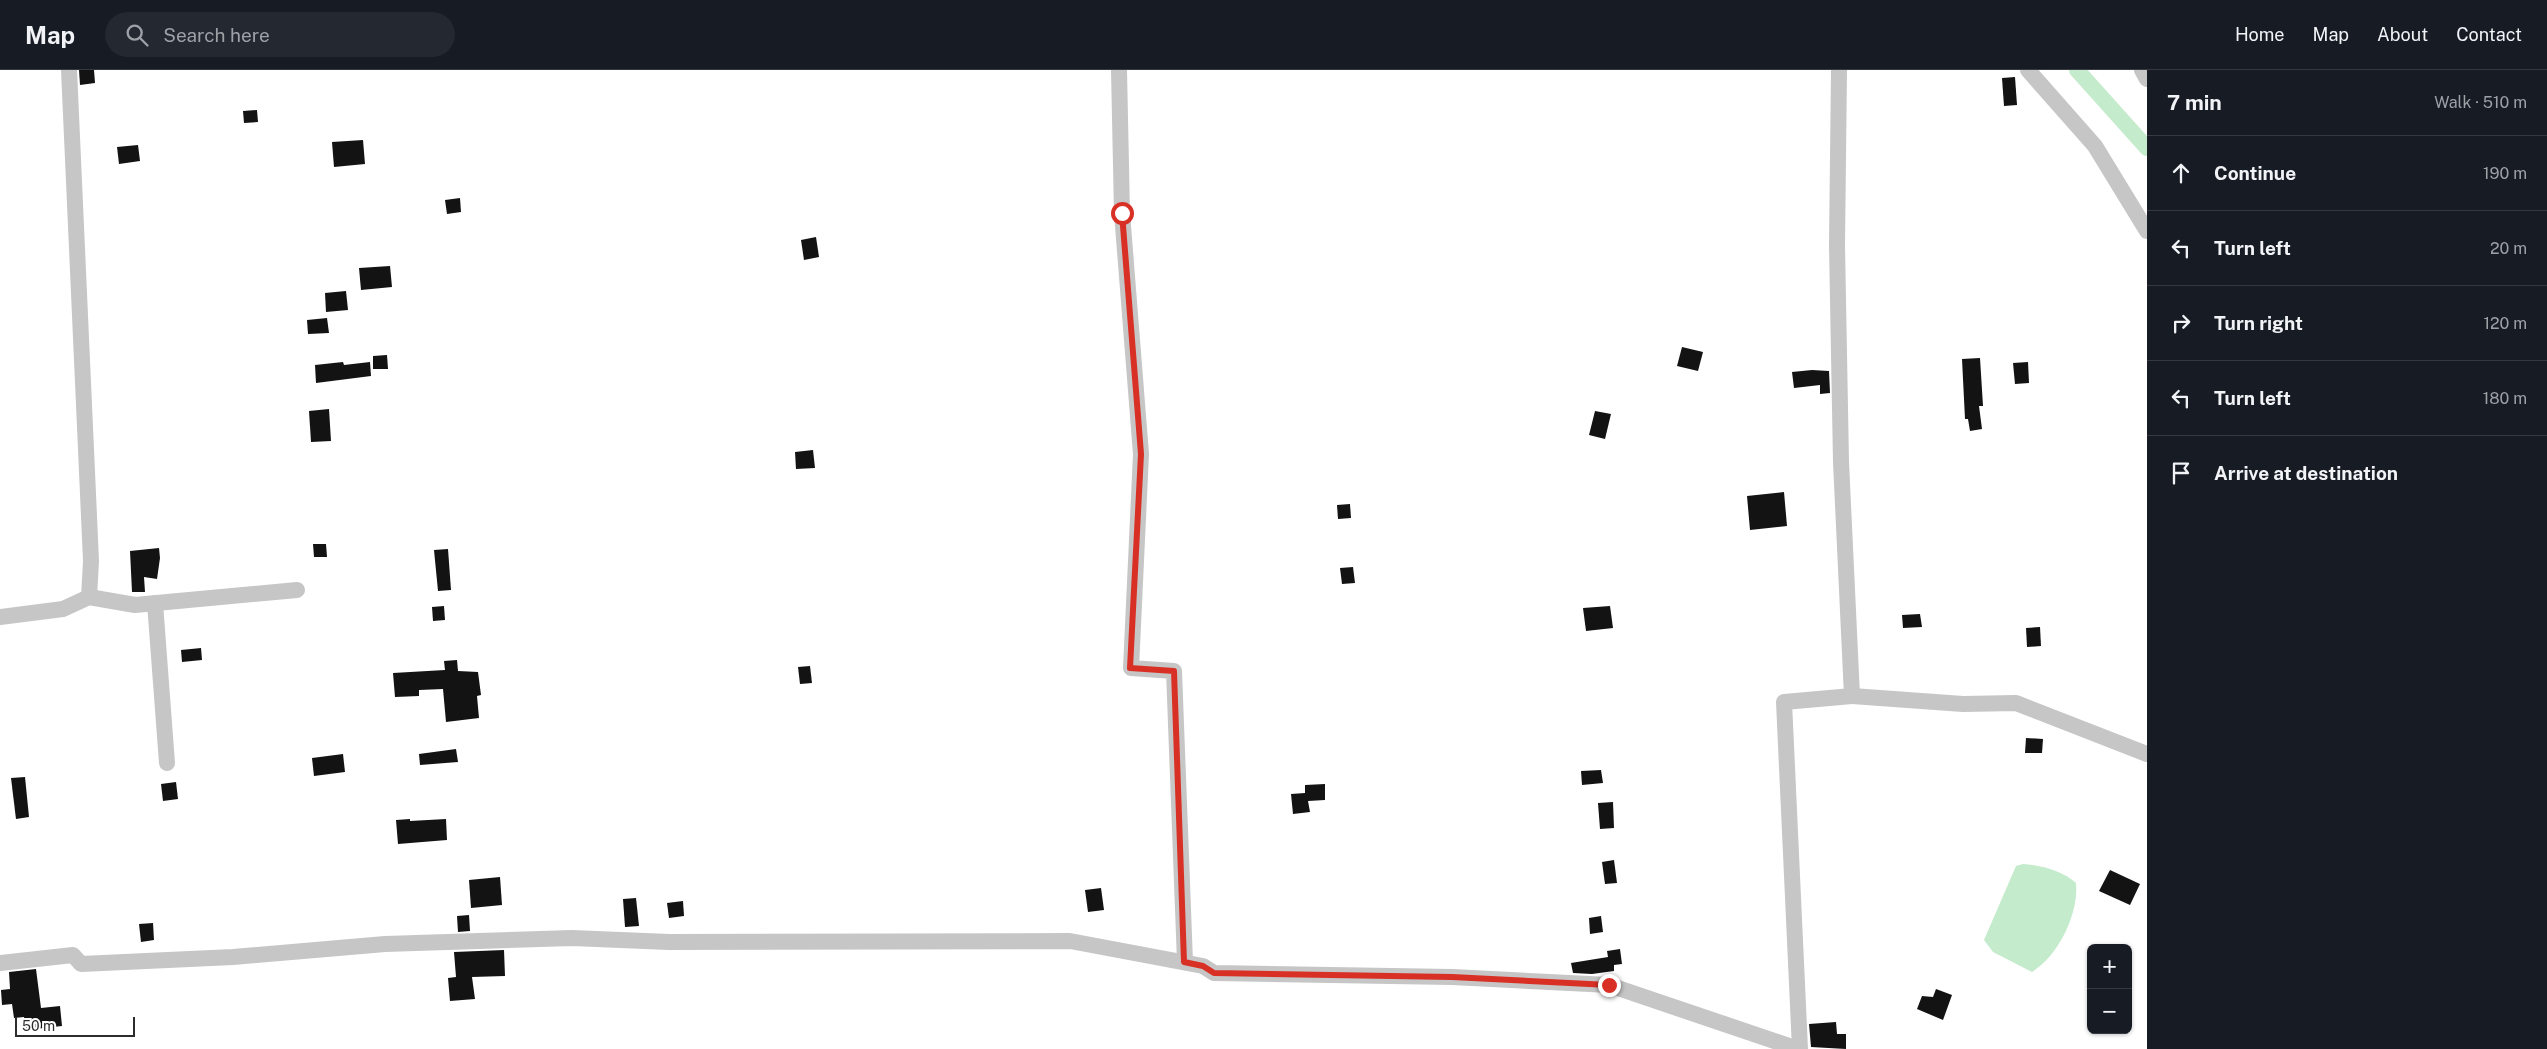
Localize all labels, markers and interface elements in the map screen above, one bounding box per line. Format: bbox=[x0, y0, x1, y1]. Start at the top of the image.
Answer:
search box bbox=[105, 12, 455, 57]
text: Map bbox=[25, 21, 75, 49]
icon: search bbox=[123, 21, 151, 49]
text: Search here bbox=[163, 24, 270, 46]
text: Home bbox=[2235, 24, 2285, 45]
text: Map bbox=[2313, 24, 2349, 45]
text: About bbox=[2377, 24, 2428, 45]
text: Contact bbox=[2456, 24, 2522, 45]
text: 7 min bbox=[2167, 90, 2222, 115]
text: Walk · 510 m bbox=[2434, 93, 2527, 112]
icon: ahead bbox=[2167, 159, 2195, 187]
text: Continue bbox=[2214, 162, 2296, 184]
text: 190 m bbox=[2483, 164, 2527, 183]
route start bbox=[1111, 202, 1134, 225]
icon: left bbox=[2167, 234, 2195, 262]
text: Turn left bbox=[2214, 237, 2291, 259]
text: 20 m bbox=[2490, 239, 2527, 258]
icon: right bbox=[2167, 309, 2195, 337]
text: Turn right bbox=[2214, 312, 2303, 334]
text: 120 m bbox=[2483, 314, 2527, 333]
icon: left bbox=[2167, 384, 2195, 412]
text: Turn left bbox=[2214, 387, 2291, 409]
text: 180 m bbox=[2483, 389, 2527, 408]
icon: arrive bbox=[2167, 459, 2195, 487]
text: Arrive at destination bbox=[2214, 462, 2398, 484]
map controls bbox=[2087, 944, 2132, 1034]
button: + bbox=[2087, 944, 2132, 989]
route end bbox=[1598, 974, 1621, 997]
button: − bbox=[2087, 989, 2132, 1034]
scale bar bbox=[15, 1014, 135, 1037]
text: 50 m bbox=[22, 1018, 55, 1034]

